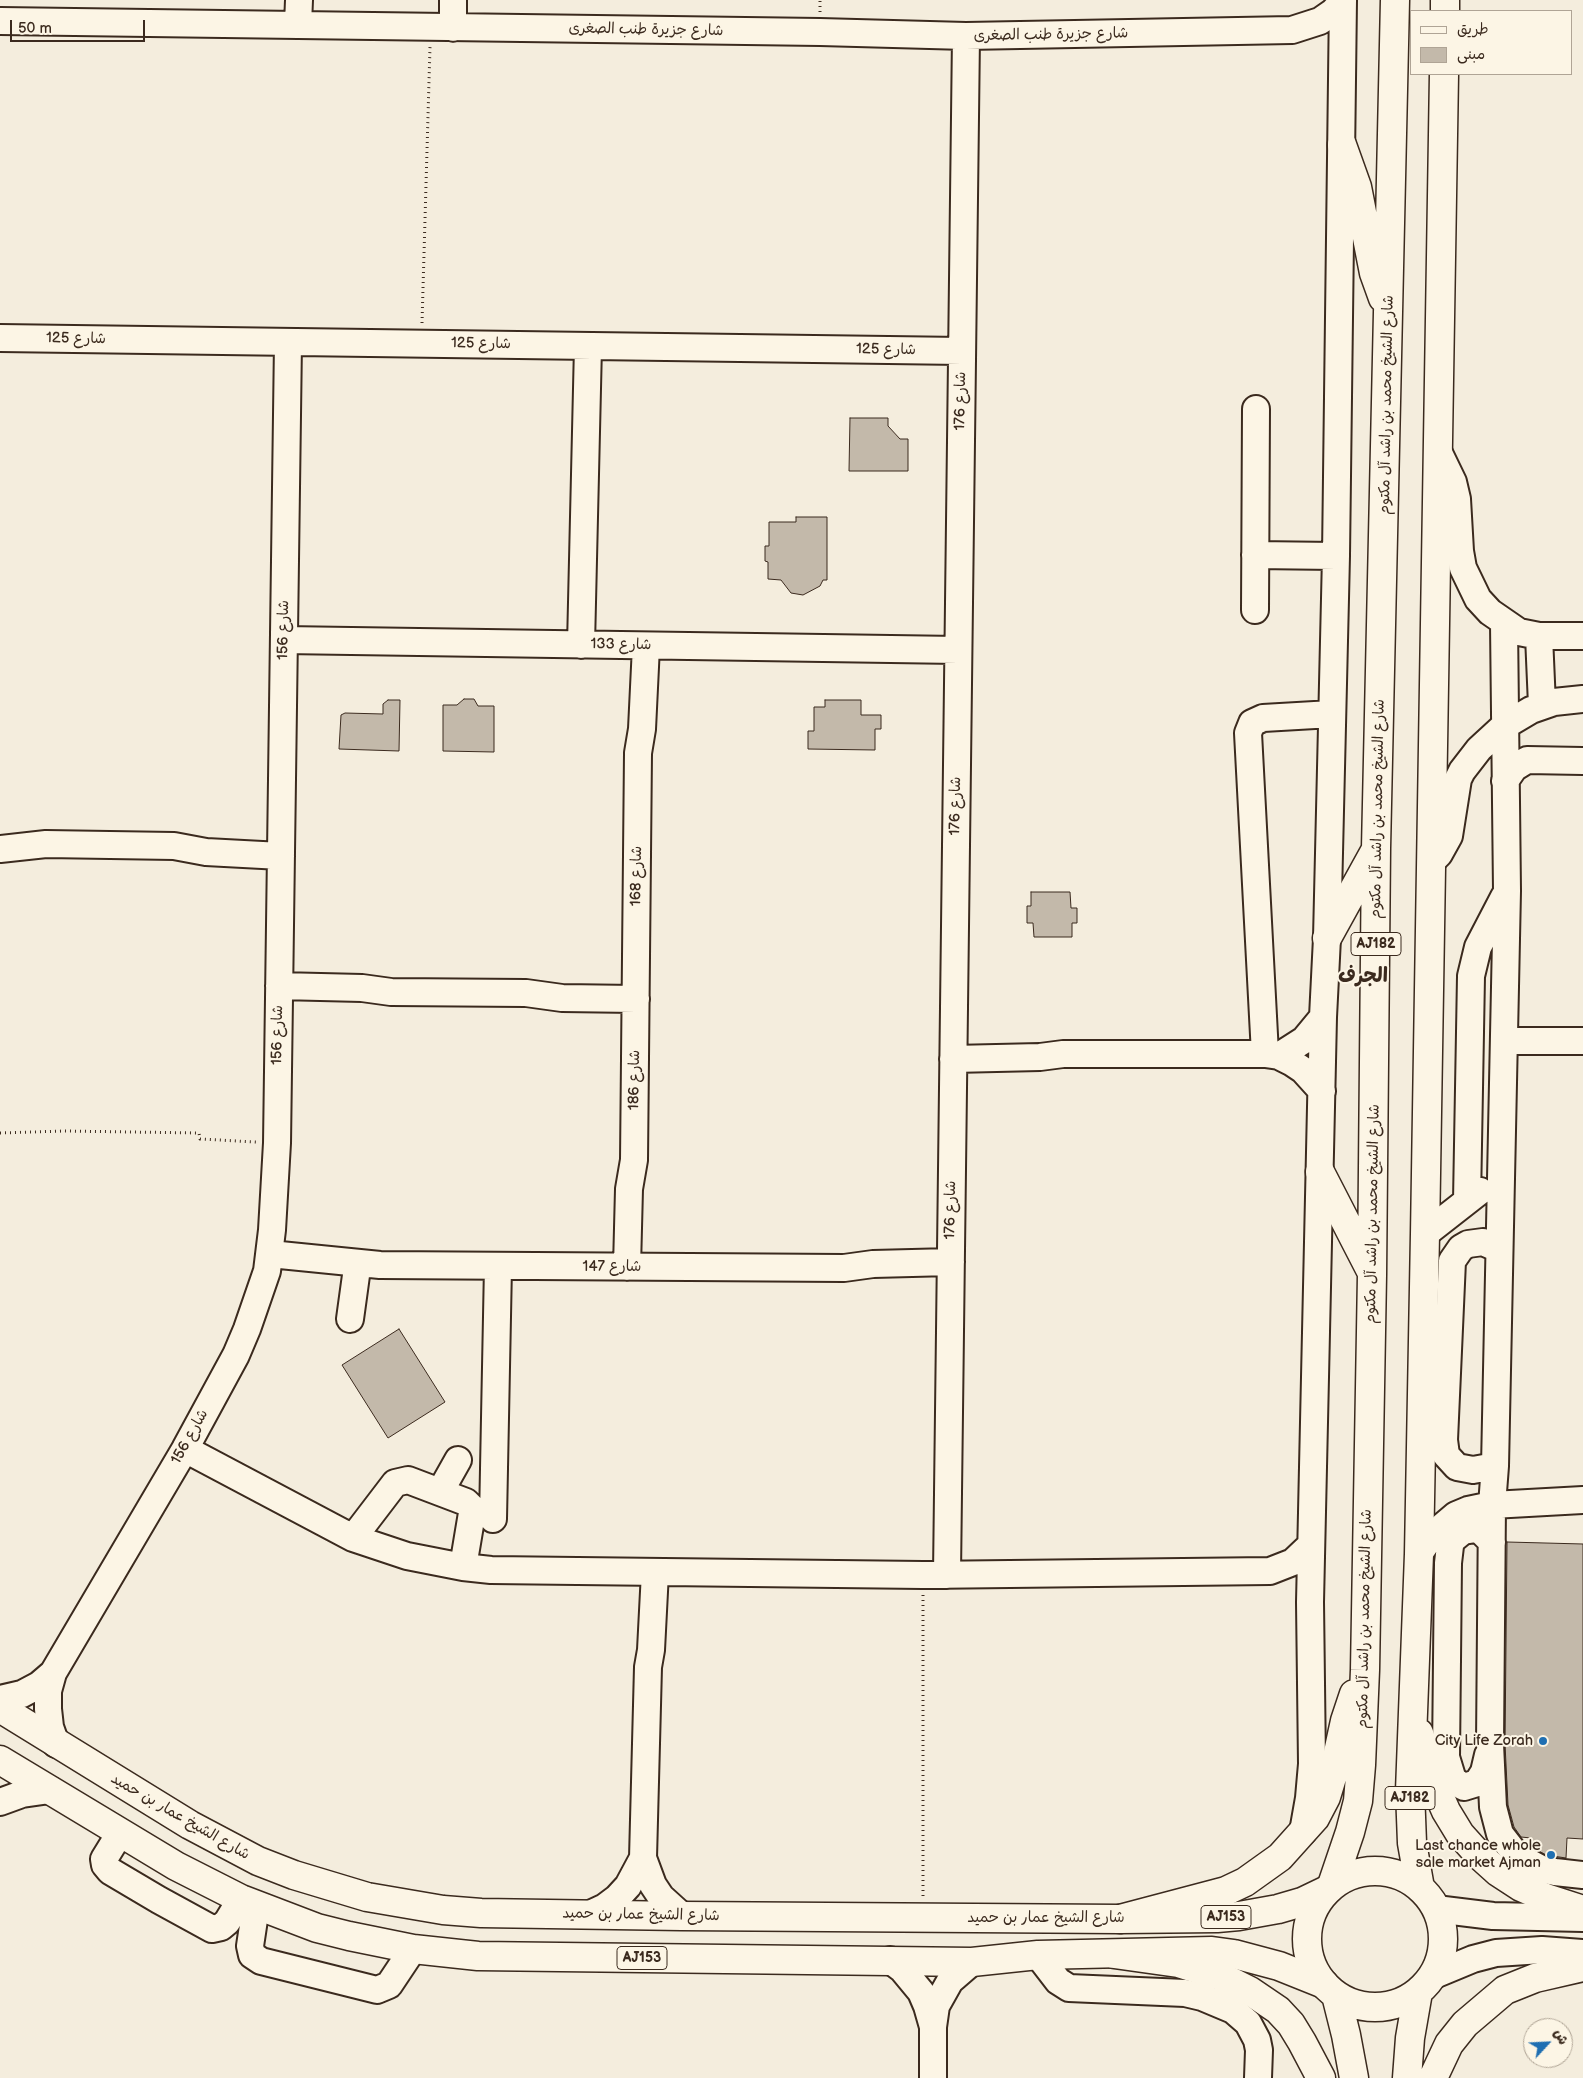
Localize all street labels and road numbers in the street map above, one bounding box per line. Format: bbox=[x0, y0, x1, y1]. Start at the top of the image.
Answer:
street label: شارع جزيرة طنب الصغرى bbox=[568, 20, 724, 40]
street label: شارع جزيرة طنب الصغرى bbox=[973, 25, 1129, 45]
street label: شارع الشيخ محمد بن راشد آل مكتوم bbox=[1376, 295, 1398, 515]
street label: شارع 125 bbox=[46, 329, 106, 349]
street label: شارع 125 bbox=[451, 334, 511, 354]
street label: شارع 125 bbox=[856, 340, 916, 360]
street label: شارع 176 bbox=[951, 371, 971, 431]
street label: شارع 156 bbox=[274, 600, 294, 660]
street label: شارع 133 bbox=[590, 635, 652, 655]
street label: شارع الشيخ محمد بن راشد آل مكتوم bbox=[1367, 699, 1389, 919]
street label: شارع 176 bbox=[946, 776, 966, 836]
street label: شارع 168 bbox=[627, 846, 647, 906]
road number: AJ182 bbox=[1351, 932, 1401, 956]
street label: شارع 156 bbox=[268, 1005, 288, 1065]
street label: شارع 186 bbox=[625, 1050, 645, 1110]
street label: شارع الشيخ محمد بن راشد آل مكتوم bbox=[1362, 1104, 1384, 1324]
street label: شارع 176 bbox=[941, 1180, 961, 1240]
street label: شارع 147 bbox=[583, 1258, 641, 1276]
street label: شارع 156 bbox=[168, 1406, 212, 1468]
street label: شارع الشيخ محمد بن راشد آل مكتوم bbox=[1354, 1509, 1376, 1729]
street label: شارع الشيخ عمار بن حميد bbox=[107, 1770, 253, 1864]
road number: AJ182 bbox=[1385, 1786, 1435, 1810]
street label: شارع الشيخ عمار بن حميد bbox=[562, 1905, 720, 1925]
road number: AJ153 bbox=[1201, 1905, 1251, 1928]
street label: شارع الشيخ عمار بن حميد bbox=[967, 1909, 1125, 1927]
road number: AJ153 bbox=[617, 1946, 667, 1970]

